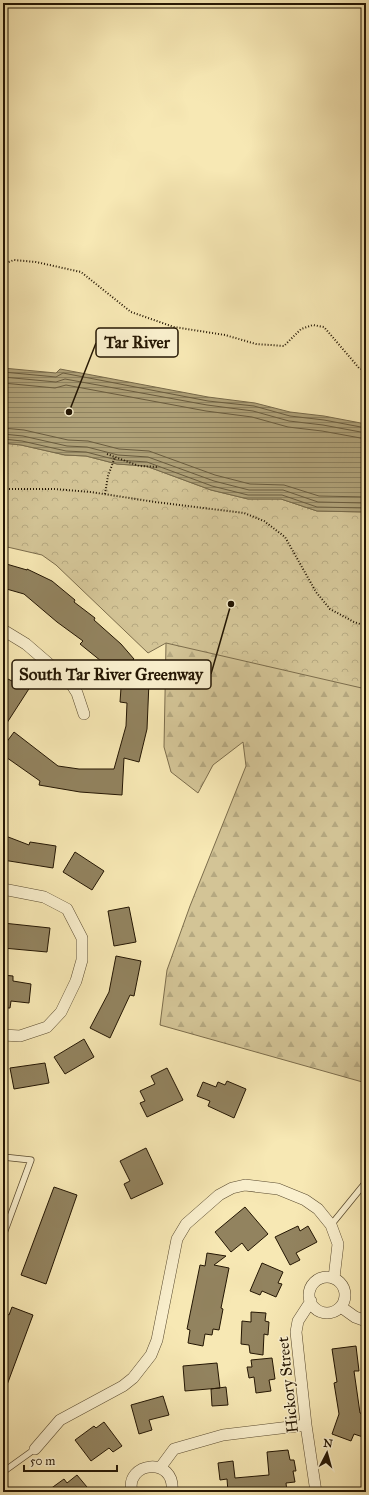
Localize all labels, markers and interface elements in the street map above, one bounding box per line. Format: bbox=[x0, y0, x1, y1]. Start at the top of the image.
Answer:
callout: Tar River bbox=[96, 328, 178, 357]
text: Tar River bbox=[103, 332, 170, 353]
callout: South Tar River Greenway bbox=[12, 660, 211, 689]
text: South Tar River Greenway bbox=[19, 664, 204, 685]
street label: Hickory Street bbox=[273, 1335, 302, 1434]
north arrow bbox=[307, 1433, 347, 1473]
text: N bbox=[323, 1437, 334, 1451]
scale bar bbox=[24, 1447, 117, 1473]
text: 50 m bbox=[30, 1454, 55, 1468]

